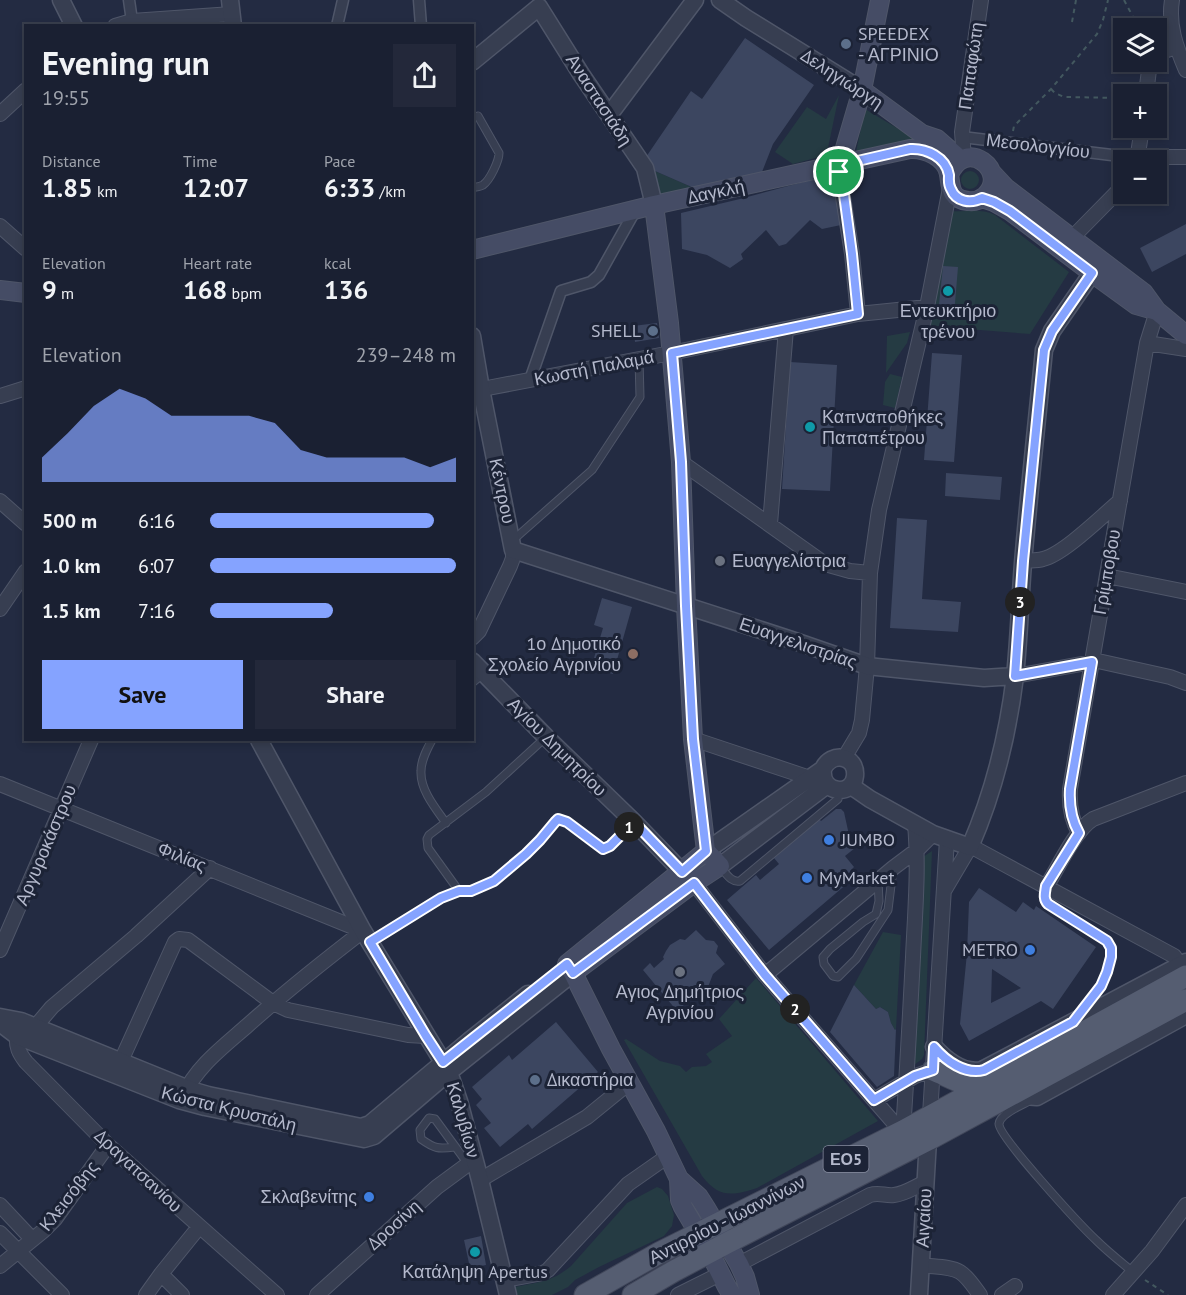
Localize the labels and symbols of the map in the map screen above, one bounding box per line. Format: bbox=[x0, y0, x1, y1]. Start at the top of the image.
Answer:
street label: Παπαφώτη bbox=[953, 21, 988, 111]
place label: SPEEDEX - ΑΓΡΙΝΙΟ bbox=[858, 22, 939, 66]
marker: SPEEDEX - ΑΓΡΙΝΙΟ bbox=[839, 37, 853, 51]
street label: Δεληγιώργη bbox=[797, 43, 888, 114]
street label: Αναστασιάδη bbox=[561, 49, 638, 150]
street label: Μεσολογγίου bbox=[985, 128, 1091, 163]
pin bbox=[813, 146, 864, 197]
street label: Δαγκλή bbox=[685, 174, 746, 209]
marker: Εντευκτήριο τρένου bbox=[941, 284, 955, 298]
place label: Εντευκτήριο τρένου bbox=[900, 299, 996, 343]
place label: SHELL bbox=[591, 319, 641, 342]
marker: SHELL bbox=[646, 324, 660, 338]
street label: Κωστή Παλαμά bbox=[532, 345, 656, 390]
place label: Καπναποθήκες Παπαπέτρου bbox=[822, 405, 944, 449]
marker: Καπναποθήκες Παπαπέτρου bbox=[803, 420, 817, 434]
street label: Κέντρου bbox=[484, 456, 521, 526]
street label: Γρίμποβου bbox=[1088, 527, 1125, 616]
place label: Ευαγγελίστρια bbox=[732, 549, 846, 572]
marker: Ευαγγελίστρια bbox=[713, 554, 727, 568]
pin: 3 bbox=[1005, 587, 1035, 617]
street label: Ευαγγελιστρίας bbox=[736, 612, 860, 673]
place label: 1ο Δημοτικό Σχολείο Αγρινίου bbox=[488, 632, 621, 676]
marker: 1ο Δημοτικό Σχολείο Αγρινίου bbox=[626, 647, 640, 661]
street label: Αγίου Δημητρίου bbox=[503, 692, 612, 801]
street label: Αργυροκάστρου bbox=[10, 781, 81, 909]
pin: 1 bbox=[614, 812, 644, 842]
place label: JUMBO bbox=[840, 828, 895, 851]
marker: JUMBO bbox=[822, 833, 836, 847]
street label: Φιλίας bbox=[154, 836, 210, 877]
place label: MyMarket bbox=[819, 866, 895, 889]
marker: MyMarket bbox=[800, 871, 814, 885]
place label: METRO bbox=[962, 938, 1018, 961]
marker: METRO bbox=[1023, 943, 1037, 957]
marker: Αγιος Δημήτριος Αγρινίου bbox=[673, 965, 687, 979]
place label: Αγιος Δημήτριος Αγρινίου bbox=[616, 980, 745, 1024]
pin: 2 bbox=[780, 994, 810, 1024]
place label: Δικαστήρια bbox=[547, 1068, 633, 1091]
marker: Δικαστήρια bbox=[528, 1073, 542, 1087]
street label: Καλυβίων bbox=[442, 1079, 485, 1161]
street label: Κώστα Κρυστάλη bbox=[159, 1081, 299, 1136]
street label: Δραγατσανίου bbox=[90, 1124, 187, 1217]
road number: ΕΟ5 bbox=[824, 1146, 868, 1172]
street label: Κλεισόβης bbox=[34, 1156, 103, 1236]
street label: Αντιρρίου - Ιωαννίνων bbox=[645, 1170, 809, 1269]
place label: Σκλαβενίτης bbox=[261, 1185, 357, 1208]
street label: Αιγαίου bbox=[910, 1188, 937, 1248]
marker: Σκλαβενίτης bbox=[362, 1190, 376, 1204]
street label: Δροσίνη bbox=[362, 1194, 425, 1255]
marker: Κατάληψη Apertus bbox=[468, 1245, 482, 1259]
place label: Κατάληψη Apertus bbox=[402, 1260, 548, 1283]

